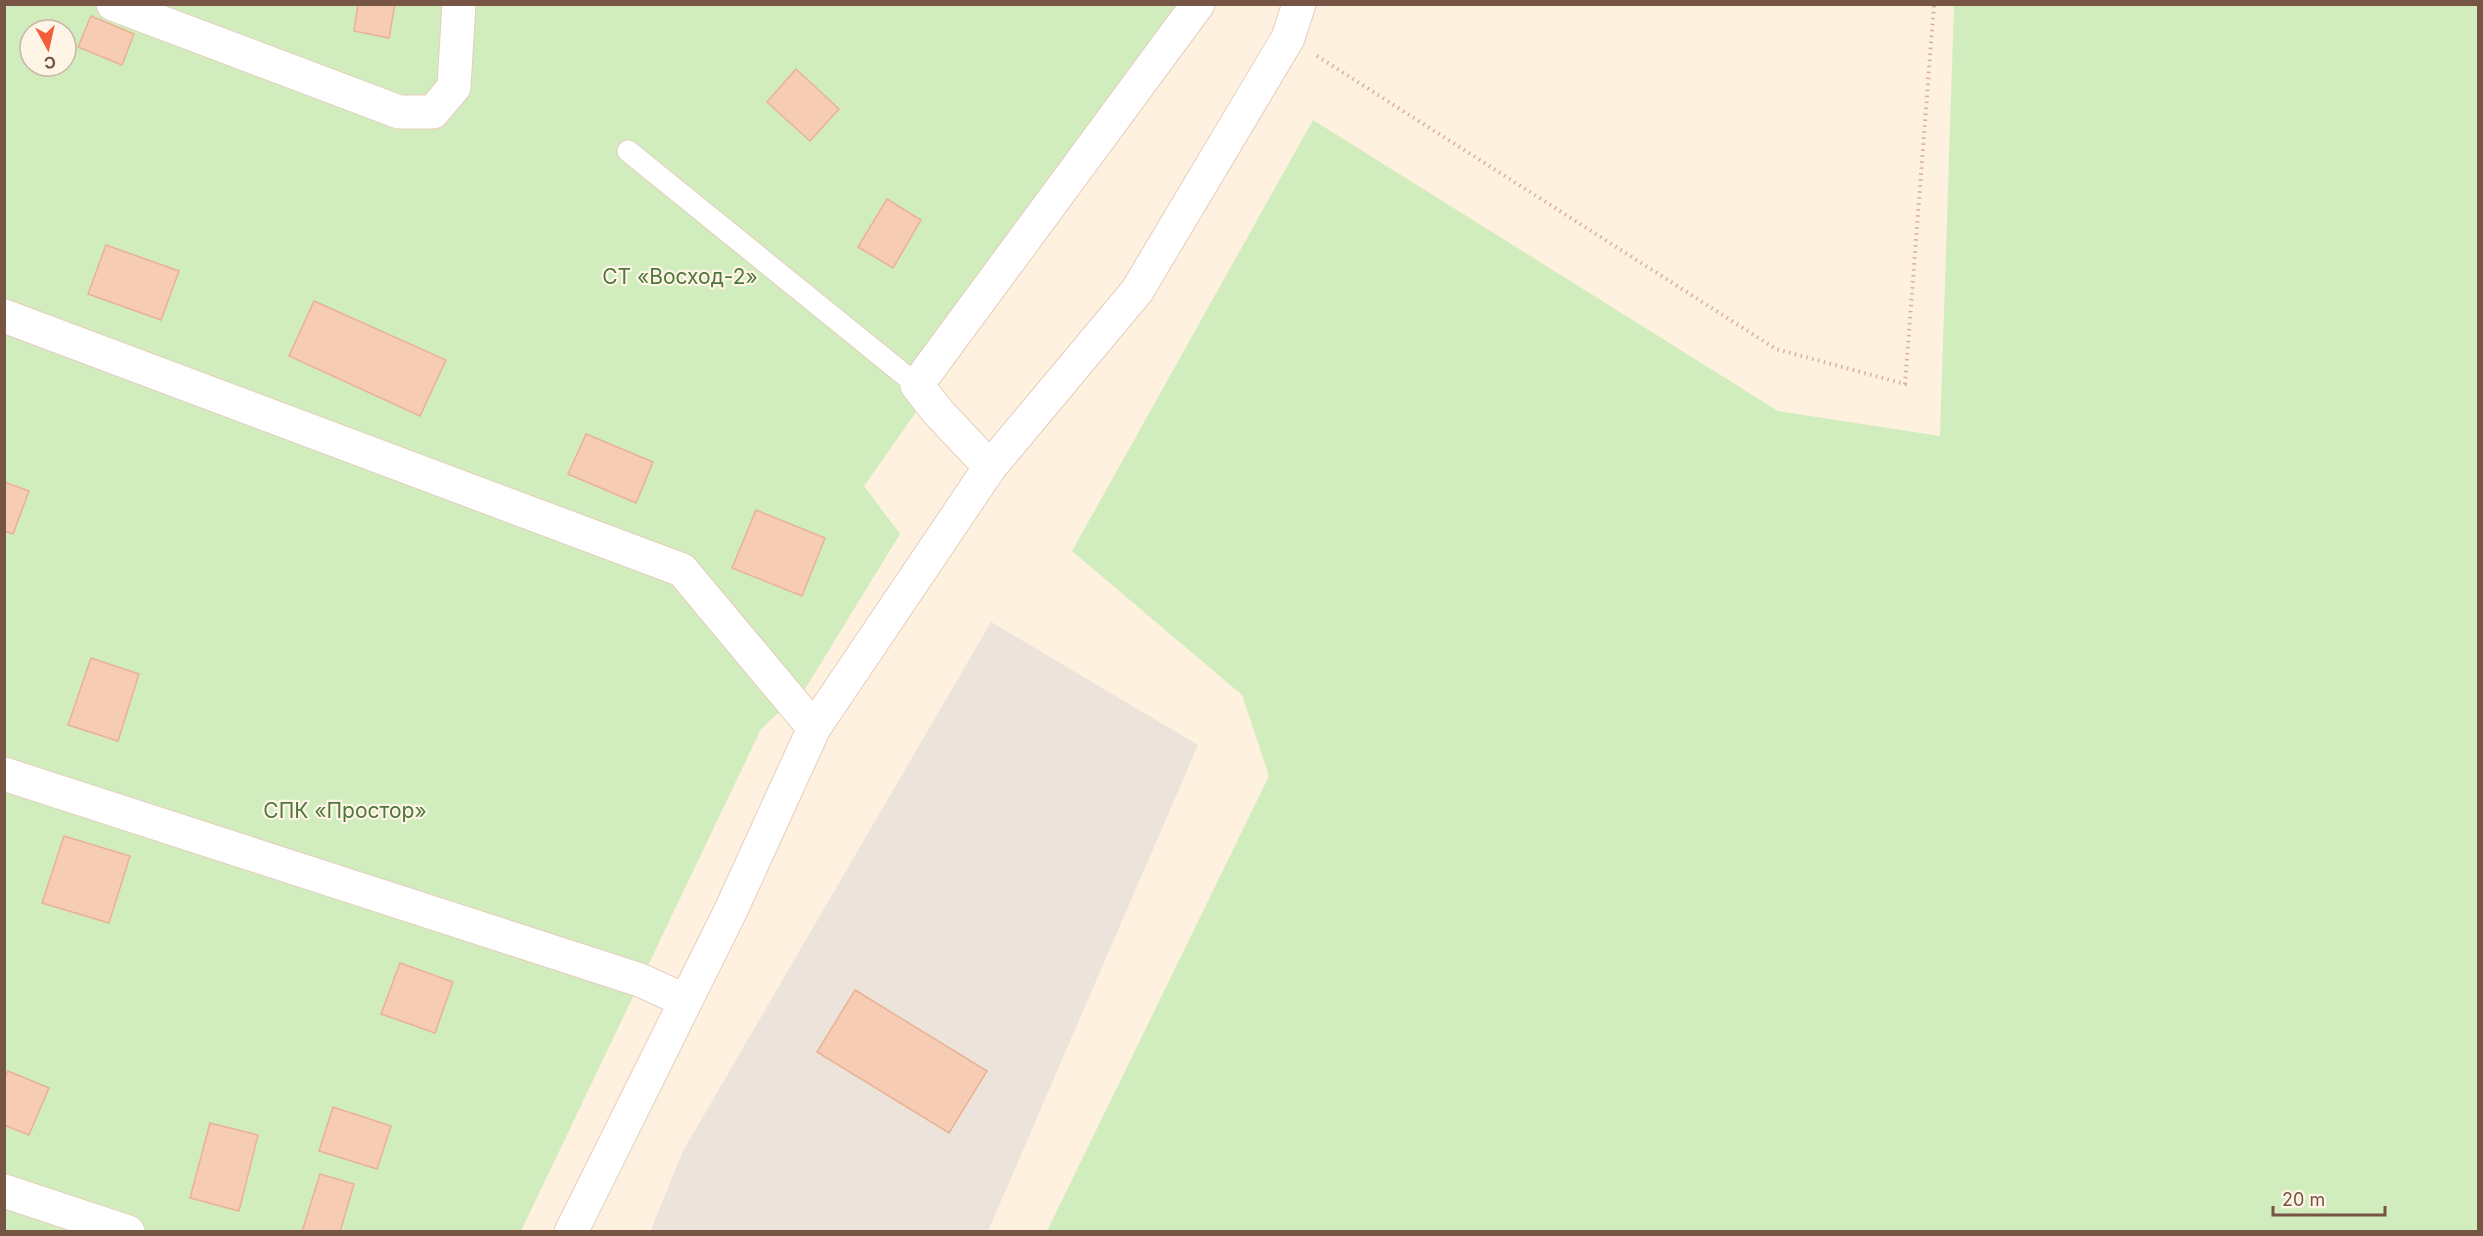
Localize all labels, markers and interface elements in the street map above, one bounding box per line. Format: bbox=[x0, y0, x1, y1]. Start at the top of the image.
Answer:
north arrow bbox=[18, 18, 78, 78]
text: С bbox=[43, 52, 57, 74]
park label: СТ «Восход-2» bbox=[602, 264, 758, 289]
park label: СПК «Простор» bbox=[263, 798, 427, 823]
scale bar bbox=[2273, 1179, 2386, 1217]
text: 20 m bbox=[2282, 1189, 2325, 1210]

